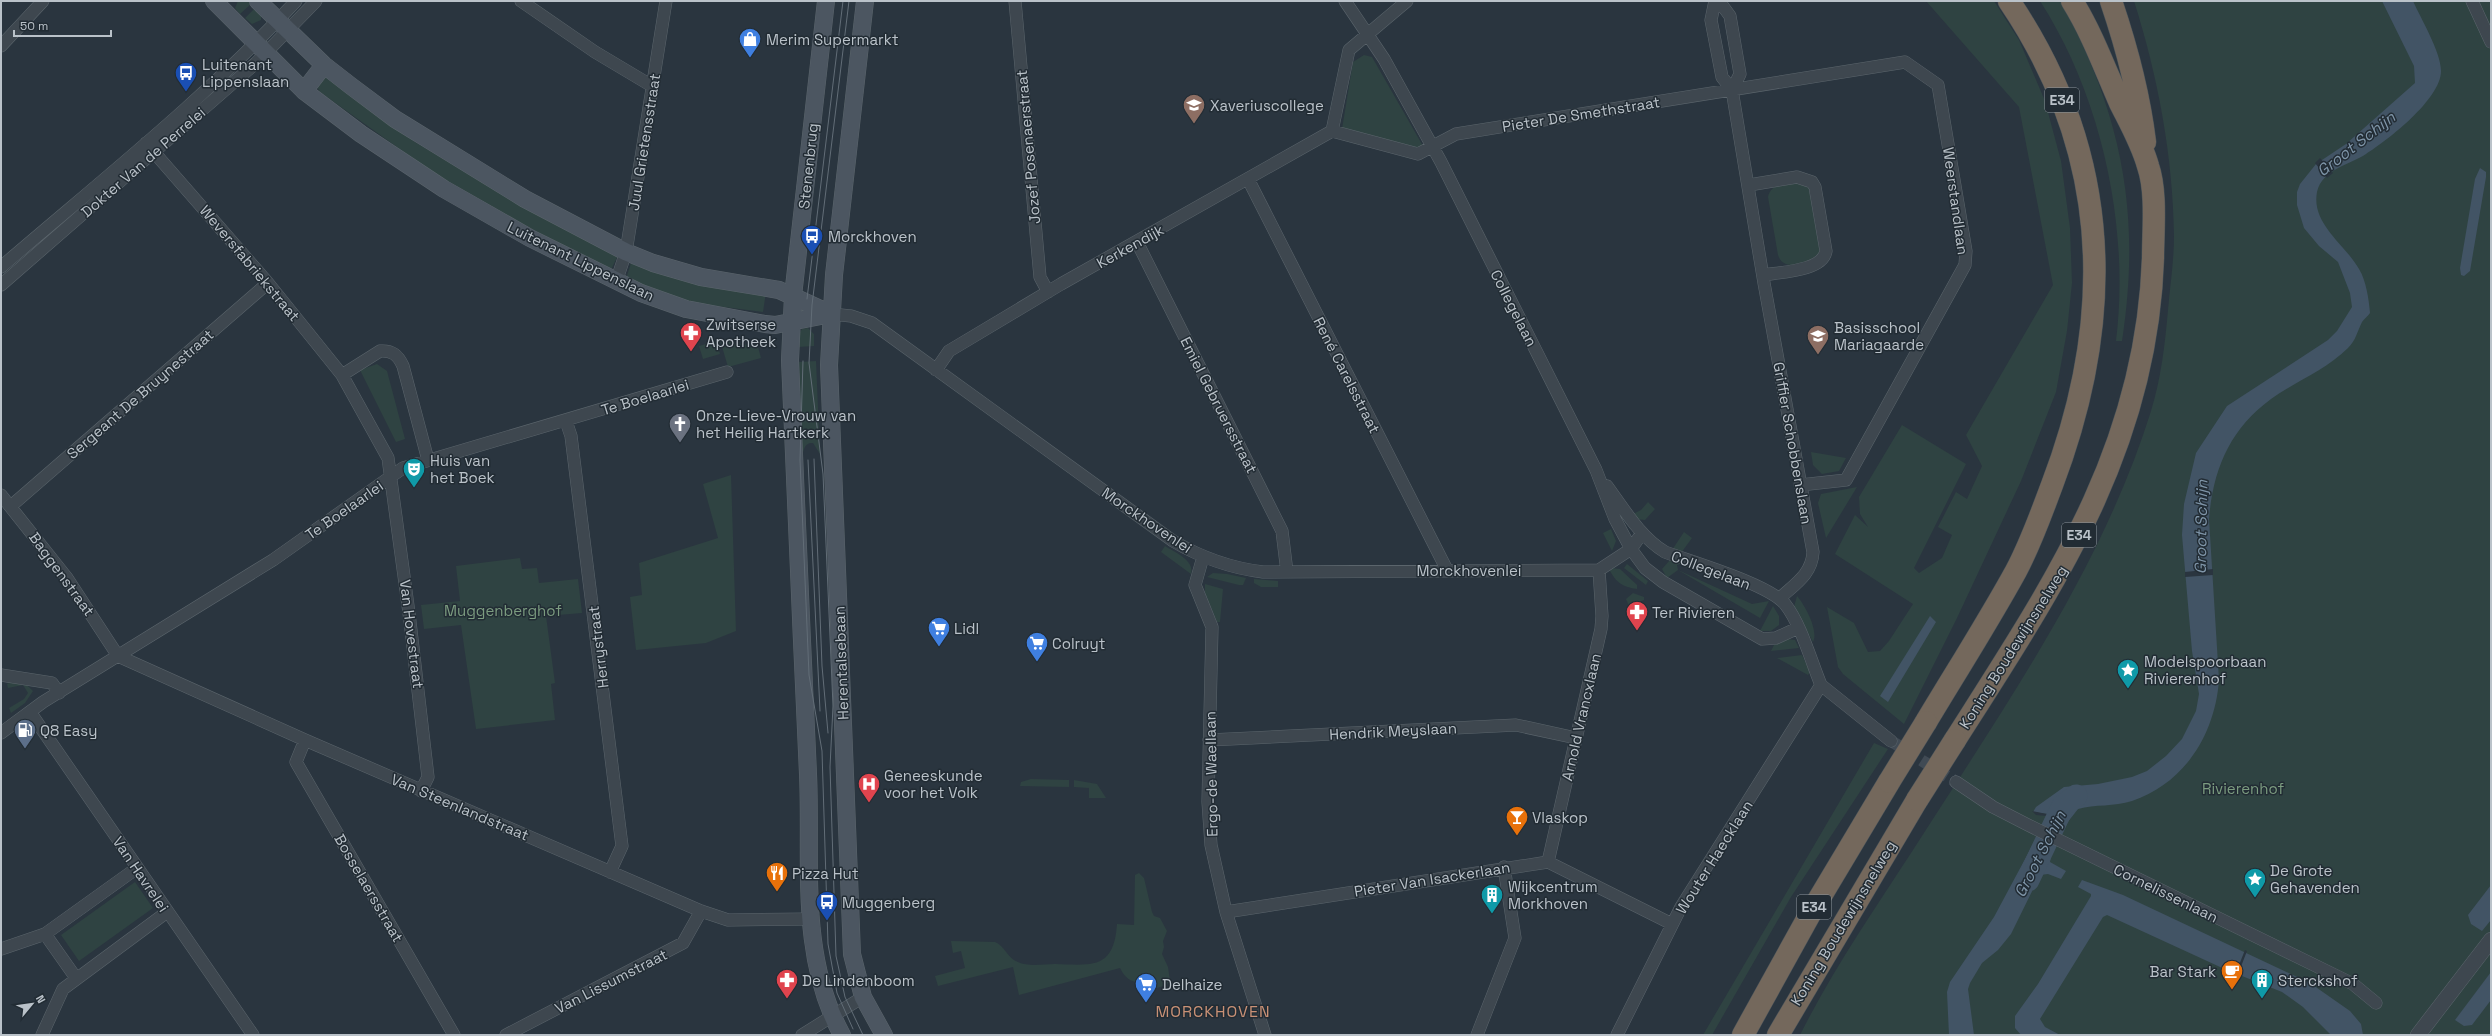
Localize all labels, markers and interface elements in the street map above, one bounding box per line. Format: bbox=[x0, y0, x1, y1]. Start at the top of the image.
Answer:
scale bar bbox=[14, 12, 111, 38]
text: 50 m bbox=[20, 18, 48, 34]
shop icon: Merim Supermarkt bbox=[737, 26, 763, 59]
place label: Merim Supermarkt bbox=[766, 30, 899, 49]
place label: Luitenant Lippenslaan bbox=[202, 55, 289, 91]
bus stop icon: Luitenant Lippenslaan bbox=[173, 60, 199, 93]
street label: Jozef Posenaerstraat bbox=[1012, 69, 1044, 225]
street label: Juul Grietensstraat bbox=[624, 72, 664, 212]
road number: E34 bbox=[2045, 88, 2079, 112]
school or university icon: Xaveriuscollege bbox=[1181, 92, 1207, 125]
street label: Pieter De Smethstraat bbox=[1501, 92, 1661, 136]
place label: Xaveriuscollege bbox=[1210, 96, 1324, 115]
street label: Dokter Van de Perrelei bbox=[77, 103, 209, 221]
water label: Groot Schijn bbox=[2312, 106, 2400, 181]
street label: Stenenbrug bbox=[794, 122, 822, 210]
street label: Weerstandlaan bbox=[1939, 146, 1973, 256]
street label: Weversfabriekstraat bbox=[196, 201, 304, 325]
street label: Luitenant Lippenslaan bbox=[504, 217, 658, 305]
street label: Kerkendijk bbox=[1093, 220, 1167, 272]
bus stop icon: Morckhoven bbox=[799, 223, 825, 256]
place label: Morckhoven bbox=[828, 227, 917, 246]
street label: Collegelaan bbox=[1487, 266, 1541, 350]
street label: René Carelsstraat bbox=[1309, 314, 1385, 436]
place label: Zwitserse Apotheek bbox=[706, 315, 776, 351]
place label: Basisschool Mariagaarde bbox=[1834, 318, 1924, 354]
pharmacy icon: Zwitserse Apotheek bbox=[678, 320, 704, 353]
school or university icon: Basisschool Mariagaarde bbox=[1805, 323, 1831, 356]
street label: Sergeant De Bruynestraat bbox=[63, 325, 218, 463]
street label: Emiel Gebruersstraat bbox=[1176, 334, 1262, 477]
street label: Griffier Schobbenslaan bbox=[1769, 360, 1817, 526]
street label: Te Boelaarlei bbox=[599, 375, 691, 419]
place label: Onze-Lieve-Vrouw van het Heilig Hartkerk bbox=[696, 406, 856, 442]
church icon: Onze-Lieve-Vrouw van het Heilig Hartkerk bbox=[667, 411, 693, 444]
place label: Huis van het Boek bbox=[430, 451, 495, 487]
theatre icon: Huis van het Boek bbox=[401, 456, 427, 489]
street label: Te Boelaarlei bbox=[301, 476, 387, 544]
water label: Groot Schijn bbox=[2190, 479, 2212, 574]
street label: Morckhovenlei bbox=[1098, 483, 1196, 557]
road number: E34 bbox=[2062, 523, 2096, 547]
street label: Baggenstraat bbox=[25, 528, 99, 620]
street label: Collegelaan bbox=[1668, 546, 1754, 594]
street label: Morckhovenlei bbox=[1417, 561, 1521, 580]
street label: Koning Boudewijnsnelweg bbox=[1955, 562, 2071, 732]
street label: Van Hovestraat bbox=[396, 578, 428, 690]
pharmacy icon: Ter Rivieren bbox=[1624, 599, 1650, 632]
park label: Muggenberghof bbox=[444, 601, 562, 620]
place label: Ter Rivieren bbox=[1652, 603, 1735, 622]
street label: Herrystraat bbox=[584, 605, 612, 689]
street label: Herentalsebaan bbox=[830, 606, 852, 720]
supermarket icon: Lidl bbox=[926, 615, 952, 648]
place label: Lidl bbox=[954, 619, 979, 638]
supermarket icon: Colruyt bbox=[1024, 630, 1050, 663]
place label: Colruyt bbox=[1052, 634, 1106, 653]
street label: Arnold Vrancxlaan bbox=[1557, 651, 1605, 783]
place label: Modelspoorbaan Rivierenhof bbox=[2144, 652, 2266, 688]
place icon: Modelspoorbaan Rivierenhof bbox=[2115, 657, 2141, 690]
street label: Ergo-de Waellaan bbox=[1200, 711, 1222, 837]
fuel station icon: Q8 Easy bbox=[12, 717, 38, 750]
street label: Hendrik Meyslaan bbox=[1329, 718, 1457, 744]
place label: Q8 Easy bbox=[40, 721, 97, 740]
place label: Geneeskunde voor het Volk bbox=[884, 766, 983, 802]
street label: Van Steenlandstraat bbox=[388, 769, 532, 845]
hospital icon: Geneeskunde voor het Volk bbox=[856, 771, 882, 804]
park label: Rivierenhof bbox=[2202, 779, 2284, 798]
street label: Wouter Haecklaan bbox=[1671, 797, 1757, 917]
bar icon: Vlaskop bbox=[1504, 804, 1530, 837]
water label: Groot Schijn bbox=[2009, 806, 2071, 901]
place label: Vlaskop bbox=[1532, 808, 1588, 827]
street label: Bosselaersstraat bbox=[330, 830, 408, 946]
street label: Van Havrelei bbox=[109, 833, 173, 915]
street label: Koning Boudewijnsnelweg bbox=[1786, 837, 1900, 1009]
street label: Pieter Van Isackerlaan bbox=[1353, 857, 1511, 901]
street label: Cornelissenlaan bbox=[2111, 859, 2221, 927]
restaurant icon: Pizza Hut bbox=[764, 860, 790, 893]
place label: De Grote Gehavenden bbox=[2270, 861, 2360, 897]
place label: Pizza Hut bbox=[792, 864, 859, 883]
place icon: De Grote Gehavenden bbox=[2242, 866, 2268, 899]
place label: Wijkcentrum Morkhoven bbox=[1508, 877, 1598, 913]
building icon: Wijkcentrum Morkhoven bbox=[1479, 882, 1505, 915]
bus stop icon: Muggenberg bbox=[814, 889, 840, 922]
place label: Muggenberg bbox=[842, 893, 935, 912]
road number: E34 bbox=[1797, 895, 1831, 919]
street label: Van Lissumstraat bbox=[551, 944, 671, 1018]
cafe icon: Bar Stark bbox=[2219, 958, 2245, 991]
place label: Bar Stark bbox=[2150, 962, 2216, 981]
pharmacy icon: De Lindenboom bbox=[774, 967, 800, 1000]
building icon: Sterckshof bbox=[2249, 967, 2275, 1000]
place label: De Lindenboom bbox=[802, 971, 915, 990]
supermarket icon: Delhaize bbox=[1133, 971, 1159, 1004]
place label: Sterckshof bbox=[2278, 971, 2358, 990]
place label: Delhaize bbox=[1162, 975, 1223, 994]
north arrow bbox=[12, 984, 52, 1024]
text: N bbox=[33, 993, 49, 1006]
district label: MORCKHOVEN bbox=[1155, 1001, 1271, 1022]

